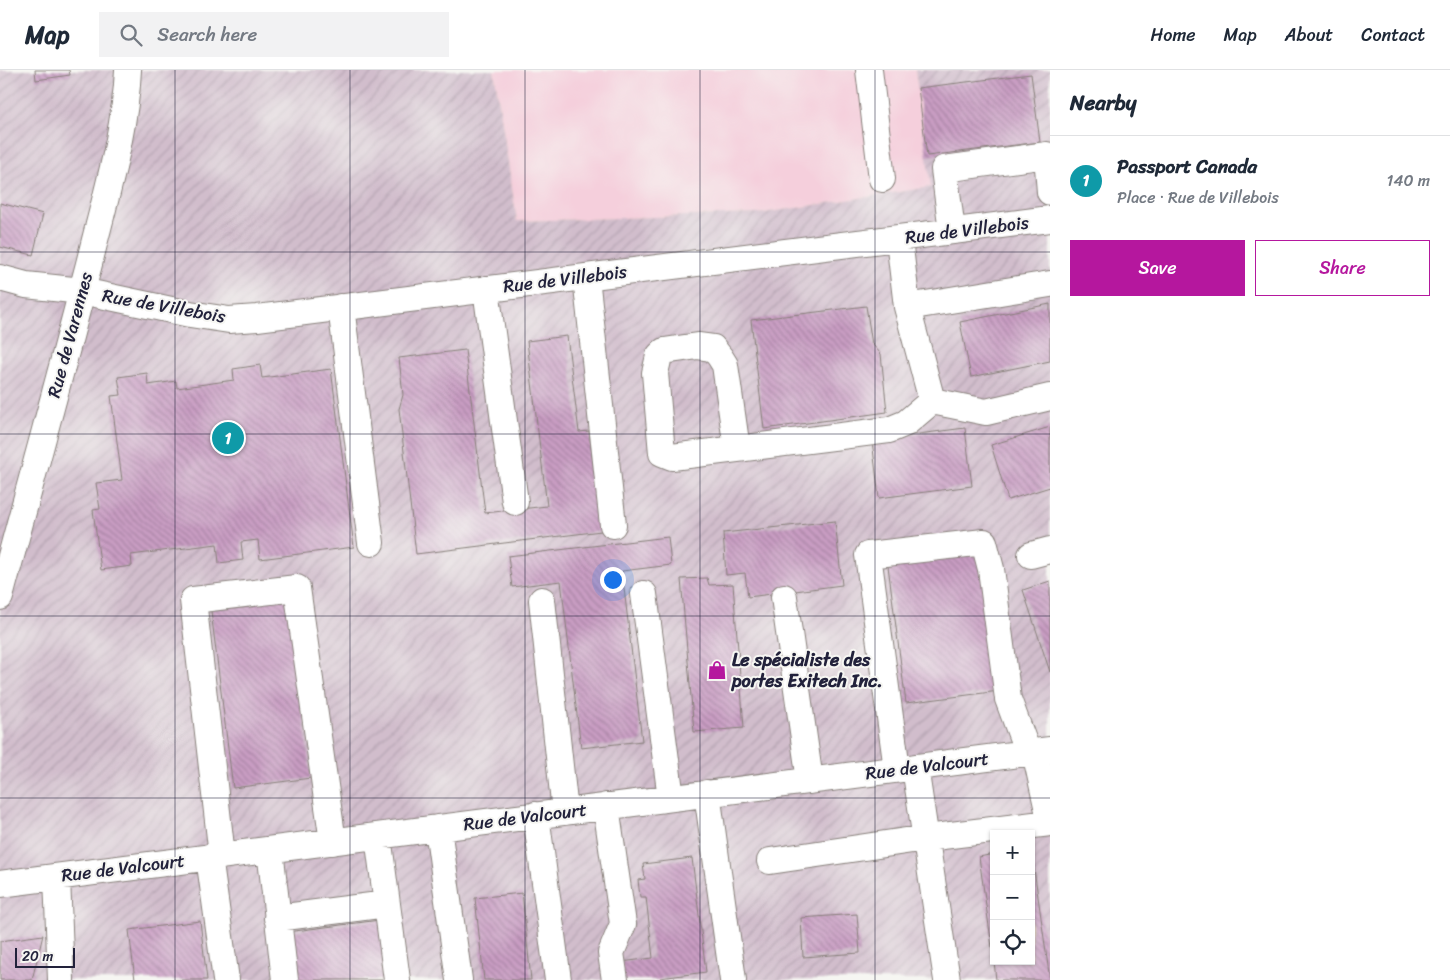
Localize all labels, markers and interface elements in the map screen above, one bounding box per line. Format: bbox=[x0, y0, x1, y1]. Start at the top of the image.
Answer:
search box bbox=[99, 12, 449, 57]
text: Map bbox=[25, 14, 69, 56]
text: Search here bbox=[157, 18, 257, 51]
text: Home bbox=[1151, 19, 1196, 51]
text: Map bbox=[1224, 19, 1257, 51]
text: About bbox=[1285, 19, 1333, 51]
text: Contact bbox=[1361, 19, 1425, 51]
icon: search bbox=[117, 21, 145, 49]
text: Nearby bbox=[1070, 84, 1136, 122]
text: Passport Canada bbox=[1117, 150, 1257, 183]
text: 1 bbox=[1083, 166, 1089, 195]
text: 140 m bbox=[1387, 166, 1430, 195]
text: Place · Rue de Villebois bbox=[1117, 183, 1279, 212]
street label: Rue de Villebois bbox=[903, 206, 1031, 253]
button: Save bbox=[1070, 240, 1245, 296]
button: Share bbox=[1255, 240, 1430, 296]
street label: Rue de Villebois bbox=[501, 255, 629, 302]
street label: Rue de Varennes bbox=[38, 268, 102, 401]
street label: Rue de Villebois bbox=[100, 279, 229, 333]
pin: 1 bbox=[212, 419, 244, 457]
your location bbox=[600, 567, 626, 593]
place label: Le spécialiste des portes Exitech Inc. bbox=[731, 644, 883, 697]
shop icon: Le spécialiste des portes Exitech Inc. bbox=[706, 659, 728, 681]
street label: Rue de Valcourt bbox=[864, 743, 991, 789]
street label: Rue de Valcourt bbox=[462, 794, 589, 840]
map controls bbox=[990, 830, 1035, 965]
button: + bbox=[990, 830, 1035, 875]
street label: Rue de Valcourt bbox=[60, 845, 187, 891]
button: − bbox=[990, 875, 1035, 920]
button: locate bbox=[990, 920, 1035, 965]
text: 20 m bbox=[22, 944, 53, 969]
scale bar bbox=[15, 945, 75, 968]

